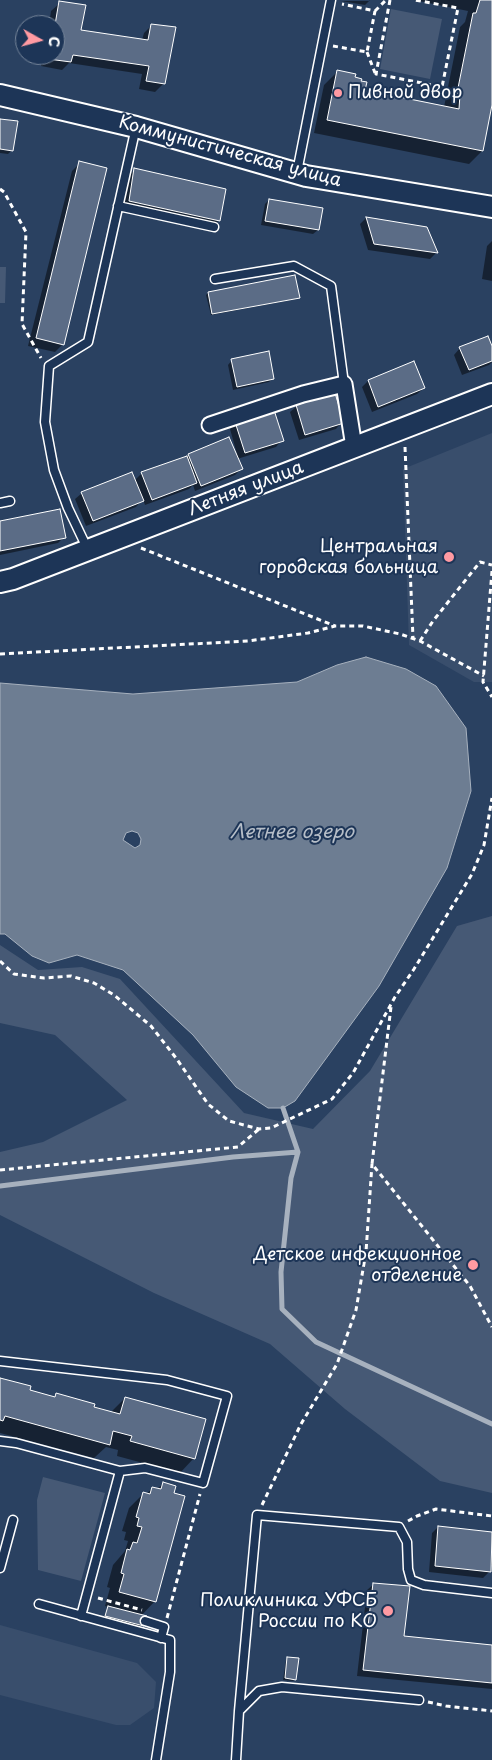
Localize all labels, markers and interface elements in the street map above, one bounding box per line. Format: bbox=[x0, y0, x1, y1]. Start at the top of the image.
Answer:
north arrow bbox=[15, 15, 65, 65]
text: С bbox=[43, 35, 65, 48]
place label: Пивной двор bbox=[348, 82, 462, 104]
marker: Пивной двор bbox=[332, 87, 344, 99]
street label: Коммунистическая улица bbox=[116, 112, 344, 192]
street label: Летняя улица bbox=[185, 457, 307, 521]
place label: Центральная городская больница bbox=[259, 536, 438, 578]
marker: Центральная городская больница bbox=[442, 550, 456, 564]
water label: Летнее озеро bbox=[230, 822, 354, 844]
place label: Детское инфекционное отделение bbox=[253, 1244, 462, 1286]
marker: Детское инфекционное отделение bbox=[466, 1258, 480, 1272]
place label: Поликлиника УФСБ России по КО bbox=[200, 1590, 377, 1632]
marker: Поликлиника УФСБ России по КО bbox=[381, 1604, 395, 1618]

